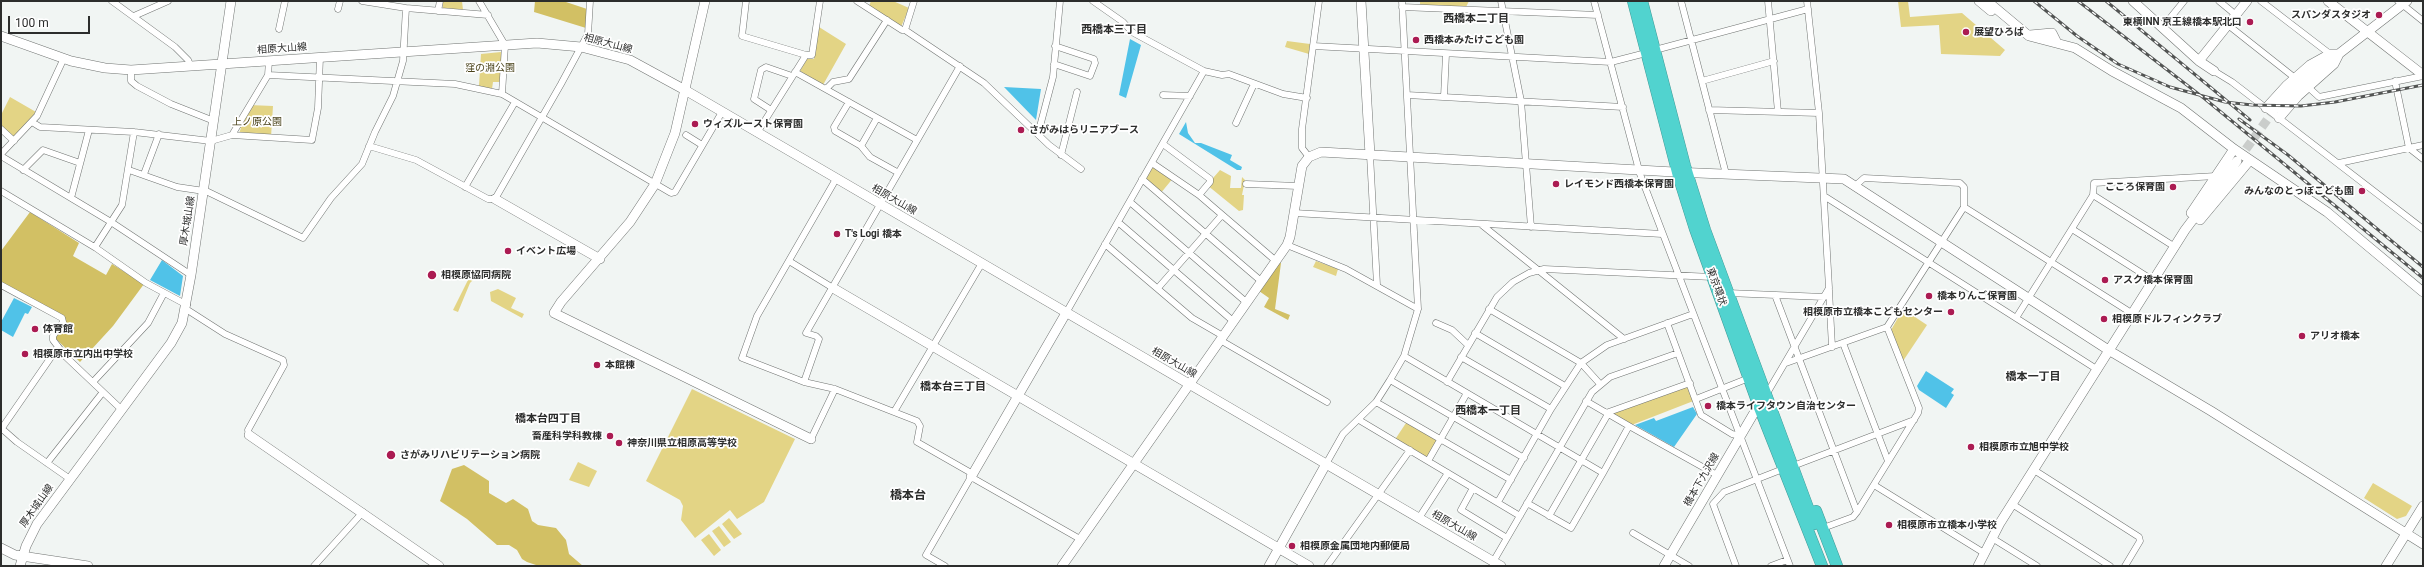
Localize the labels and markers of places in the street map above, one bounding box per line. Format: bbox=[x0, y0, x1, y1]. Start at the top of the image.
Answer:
place label: スパンダスタジオ bbox=[2291, 9, 2371, 21]
marker: スパンダスタジオ bbox=[2374, 10, 2384, 20]
place label: 東横INN 京王線橋本駅北口 bbox=[2122, 16, 2242, 28]
marker: 東横INN 京王線橋本駅北口 bbox=[2245, 17, 2255, 27]
place label: 展望ひろば bbox=[1974, 26, 2024, 38]
marker: 展望ひろば bbox=[1961, 27, 1971, 37]
place label: 西橋本みたけこども園 bbox=[1424, 34, 1524, 46]
marker: 西橋本みたけこども園 bbox=[1411, 35, 1421, 45]
place label: ウィズルースト保育園 bbox=[703, 118, 803, 130]
marker: ウィズルースト保育園 bbox=[690, 119, 700, 129]
place label: さがみはらリニアブース bbox=[1029, 124, 1139, 136]
marker: さがみはらリニアブース bbox=[1016, 125, 1026, 135]
place label: レイモンド西橋本保育園 bbox=[1564, 178, 1674, 190]
marker: レイモンド西橋本保育園 bbox=[1551, 179, 1561, 189]
place label: こころ保育園 bbox=[2105, 181, 2165, 193]
marker: こころ保育園 bbox=[2168, 182, 2178, 192]
place label: みんなのとっぽこども園 bbox=[2244, 185, 2354, 197]
marker: みんなのとっぽこども園 bbox=[2357, 186, 2367, 196]
place label: T's Logi 橋本 bbox=[845, 228, 902, 240]
marker: T's Logi 橋本 bbox=[832, 229, 842, 239]
place label: イベント広場 bbox=[516, 245, 576, 257]
marker: イベント広場 bbox=[503, 246, 513, 256]
marker: 相模原協同病院 bbox=[426, 269, 438, 281]
place label: 相模原協同病院 bbox=[441, 269, 511, 281]
place label: アスク橋本保育園 bbox=[2113, 274, 2193, 286]
marker: アスク橋本保育園 bbox=[2100, 275, 2110, 285]
place label: 橋本りんご保育園 bbox=[1937, 290, 2017, 302]
marker: 橋本りんご保育園 bbox=[1924, 291, 1934, 301]
place label: 相模原市立橋本こどもセンター bbox=[1803, 306, 1943, 318]
marker: 相模原市立橋本こどもセンター bbox=[1946, 307, 1956, 317]
place label: 相模原ドルフィンクラブ bbox=[2112, 313, 2222, 325]
marker: 相模原ドルフィンクラブ bbox=[2099, 314, 2109, 324]
place label: 体育館 bbox=[43, 323, 73, 335]
marker: 体育館 bbox=[30, 324, 40, 334]
place label: アリオ橋本 bbox=[2310, 330, 2360, 342]
marker: アリオ橋本 bbox=[2297, 331, 2307, 341]
place label: 相模原市立内出中学校 bbox=[33, 348, 133, 360]
marker: 相模原市立内出中学校 bbox=[20, 349, 30, 359]
place label: 本館棟 bbox=[605, 359, 635, 371]
marker: 本館棟 bbox=[592, 360, 602, 370]
place label: 橋本ライフタウン自治センター bbox=[1716, 400, 1856, 412]
marker: 橋本ライフタウン自治センター bbox=[1703, 401, 1713, 411]
place label: 畜産科学科教棟 bbox=[532, 430, 602, 442]
marker: 畜産科学科教棟 bbox=[605, 431, 615, 441]
place label: 神奈川県立相原高等学校 bbox=[627, 437, 737, 449]
marker: 神奈川県立相原高等学校 bbox=[614, 438, 624, 448]
place label: 相模原市立旭中学校 bbox=[1979, 441, 2069, 453]
marker: 相模原市立旭中学校 bbox=[1966, 442, 1976, 452]
marker: さがみリハビリテーション病院 bbox=[385, 449, 397, 461]
place label: さがみリハビリテーション病院 bbox=[400, 449, 540, 461]
place label: 相模原市立橋本小学校 bbox=[1897, 519, 1997, 531]
marker: 相模原市立橋本小学校 bbox=[1884, 520, 1894, 530]
place label: 相模原金属団地内郵便局 bbox=[1300, 540, 1410, 552]
marker: 相模原金属団地内郵便局 bbox=[1287, 541, 1297, 551]

